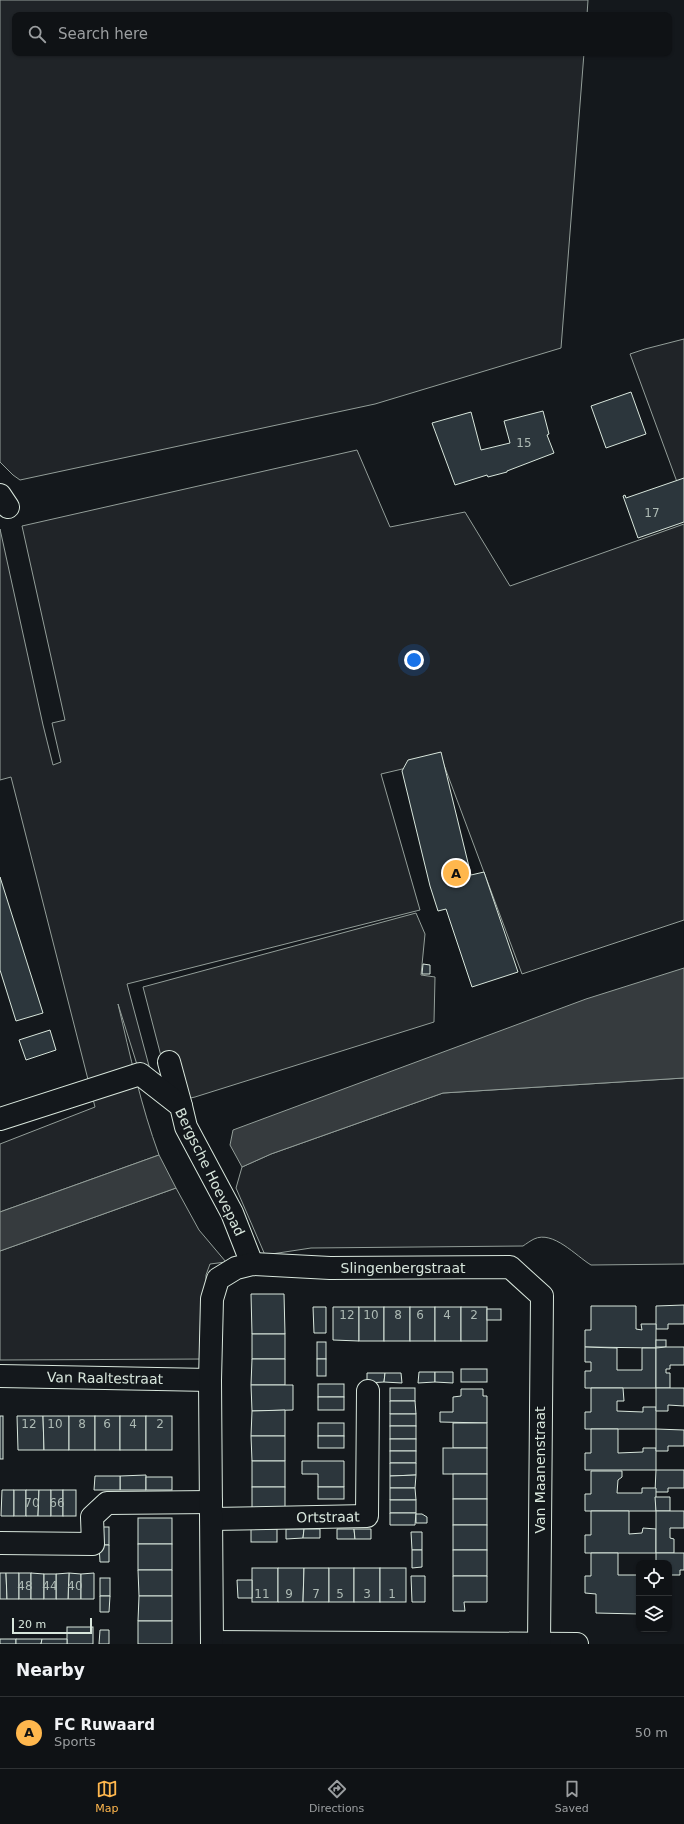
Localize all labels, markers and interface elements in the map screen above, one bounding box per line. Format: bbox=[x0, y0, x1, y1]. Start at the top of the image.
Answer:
search box bbox=[12, 12, 672, 56]
icon: search bbox=[26, 23, 48, 45]
text: Search here bbox=[58, 25, 148, 43]
house number: 15 bbox=[516, 436, 532, 450]
house number: 17 bbox=[644, 506, 660, 520]
your location bbox=[404, 650, 424, 670]
pin: A bbox=[443, 858, 469, 888]
street label: Bergsche Hoevepad bbox=[172, 1105, 248, 1239]
street label: Slingenbergstraat bbox=[341, 1260, 466, 1276]
house number: 12 bbox=[339, 1308, 355, 1322]
house number: 10 bbox=[363, 1308, 379, 1322]
house number: 8 bbox=[394, 1308, 402, 1322]
house number: 6 bbox=[416, 1308, 424, 1322]
house number: 4 bbox=[443, 1308, 451, 1322]
house number: 2 bbox=[470, 1308, 478, 1322]
street label: Van Raaltestraat bbox=[47, 1369, 164, 1387]
street label: Van Maanenstraat bbox=[532, 1406, 548, 1534]
house number: 12 bbox=[21, 1417, 37, 1431]
house number: 10 bbox=[47, 1417, 63, 1431]
house number: 8 bbox=[78, 1417, 86, 1431]
house number: 6 bbox=[103, 1417, 111, 1431]
house number: 4 bbox=[129, 1417, 137, 1431]
house number: 2 bbox=[156, 1417, 164, 1431]
house number: 70 bbox=[24, 1496, 40, 1510]
house number: 66 bbox=[49, 1496, 65, 1510]
street label: Ortstraat bbox=[296, 1508, 360, 1526]
map controls bbox=[636, 1560, 672, 1632]
button: locate bbox=[636, 1560, 672, 1596]
house number: 48 bbox=[17, 1579, 33, 1593]
house number: 44 bbox=[42, 1579, 58, 1593]
house number: 40 bbox=[67, 1579, 83, 1593]
house number: 11 bbox=[254, 1587, 270, 1601]
house number: 9 bbox=[285, 1587, 293, 1601]
house number: 7 bbox=[312, 1587, 320, 1601]
house number: 5 bbox=[336, 1587, 344, 1601]
house number: 3 bbox=[363, 1587, 371, 1601]
house number: 1 bbox=[388, 1587, 396, 1601]
button: layers bbox=[636, 1596, 672, 1632]
scale bar bbox=[12, 1616, 92, 1635]
text: 20 m bbox=[18, 1618, 46, 1631]
text: Nearby bbox=[16, 1660, 85, 1680]
text: FC Ruwaard bbox=[54, 1716, 155, 1734]
text: A bbox=[24, 1725, 34, 1740]
text: 50 m bbox=[635, 1725, 668, 1740]
text: Sports bbox=[54, 1734, 96, 1749]
tab: Map bbox=[95, 1778, 118, 1815]
tab: Directions bbox=[309, 1778, 364, 1815]
tab: Saved bbox=[555, 1778, 589, 1815]

